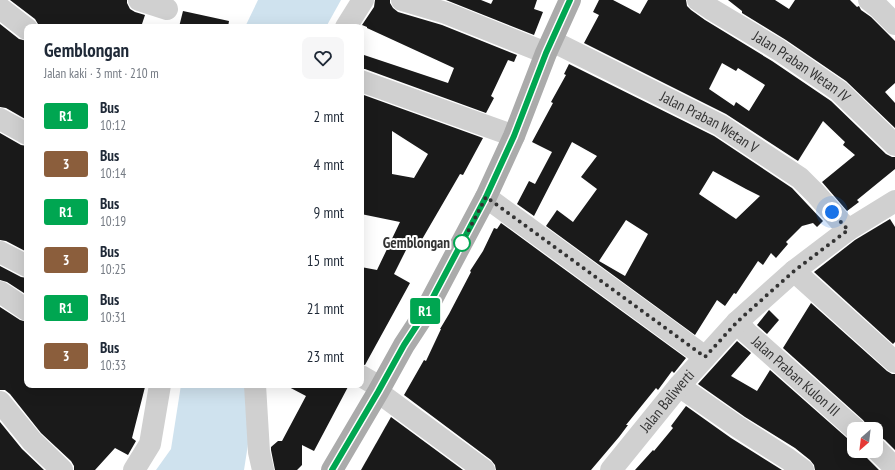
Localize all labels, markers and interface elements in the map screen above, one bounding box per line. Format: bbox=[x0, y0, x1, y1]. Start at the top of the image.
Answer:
street label: Jalan Praban Wetan IV bbox=[749, 26, 855, 106]
button: heart bbox=[302, 37, 344, 79]
text: Gemblongan bbox=[44, 38, 129, 62]
text: Jalan kaki · 3 mnt · 210 m bbox=[44, 65, 159, 82]
street label: Jalan Praban Wetan V bbox=[656, 86, 762, 157]
text: Bus bbox=[100, 98, 119, 117]
text: R1 bbox=[59, 107, 73, 125]
text: 2 mnt bbox=[314, 107, 344, 126]
text: 10:12 bbox=[100, 117, 126, 134]
text: Bus bbox=[100, 146, 119, 165]
text: 3 bbox=[63, 155, 69, 173]
text: 4 mnt bbox=[314, 155, 344, 174]
text: 10:14 bbox=[100, 165, 126, 182]
text: Bus bbox=[100, 194, 119, 213]
your location bbox=[822, 202, 842, 222]
text: R1 bbox=[59, 203, 73, 221]
text: 9 mnt bbox=[314, 203, 344, 222]
text: 10:19 bbox=[100, 213, 126, 230]
place label: Gemblongan bbox=[383, 233, 450, 252]
marker: Gemblongan bbox=[453, 234, 471, 252]
text: Bus bbox=[100, 242, 119, 261]
text: 3 bbox=[63, 251, 69, 269]
text: 15 mnt bbox=[307, 251, 344, 270]
text: 10:25 bbox=[100, 261, 126, 278]
text: Bus bbox=[100, 290, 119, 309]
line badge: R1 bbox=[407, 298, 443, 324]
text: R1 bbox=[59, 299, 73, 317]
text: 21 mnt bbox=[307, 299, 344, 318]
text: R1 bbox=[418, 302, 432, 320]
text: 10:31 bbox=[100, 309, 126, 326]
street label: Jalan Praban Kulon III bbox=[747, 331, 844, 420]
text: Bus bbox=[100, 338, 119, 357]
text: 3 bbox=[63, 347, 69, 365]
text: 23 mnt bbox=[307, 347, 344, 366]
text: 10:33 bbox=[100, 357, 126, 374]
street label: Jalan Baliwerti bbox=[635, 365, 698, 437]
north arrow bbox=[847, 422, 883, 458]
map controls bbox=[847, 422, 883, 458]

